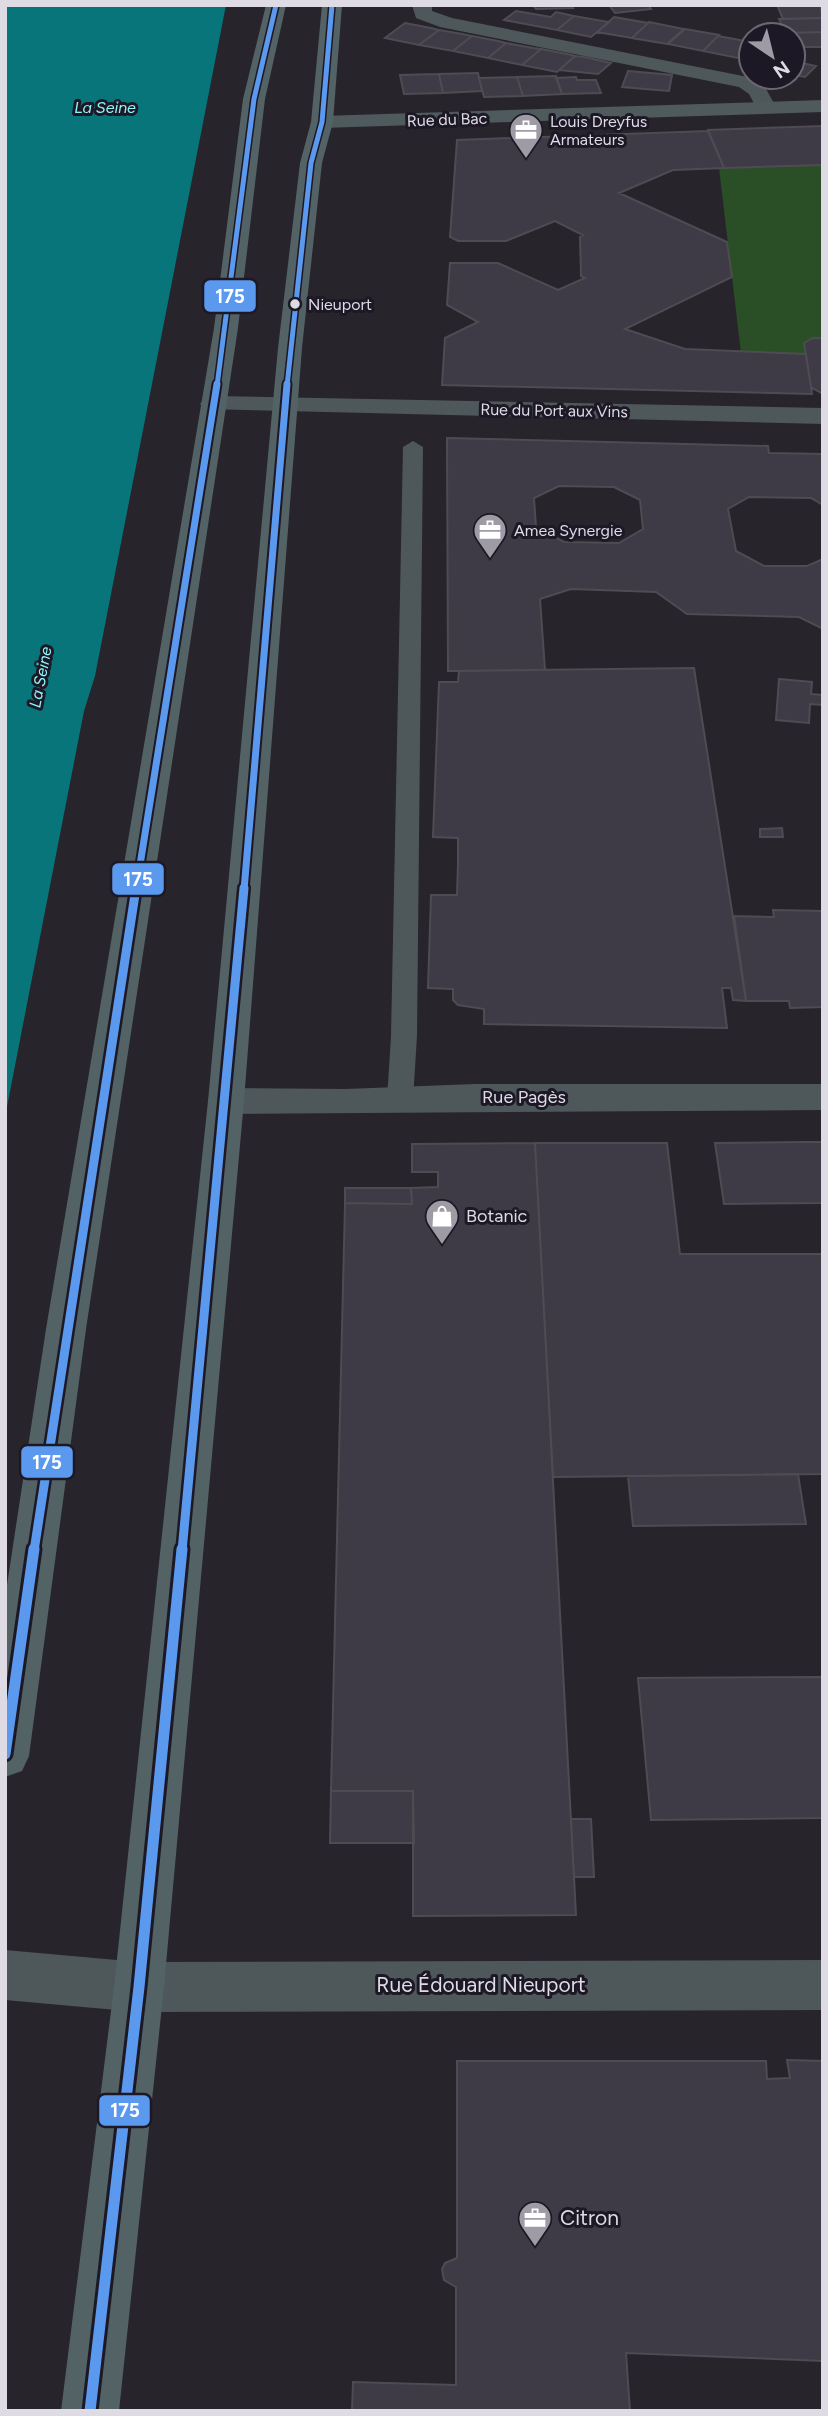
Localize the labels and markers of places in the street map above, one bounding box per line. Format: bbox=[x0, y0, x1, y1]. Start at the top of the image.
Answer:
office icon: Louis Dreyfus Armateurs bbox=[507, 111, 545, 160]
place label: Louis Dreyfus Armateurs bbox=[550, 112, 647, 149]
place label: Nieuport bbox=[308, 295, 372, 314]
marker: Nieuport bbox=[288, 297, 302, 311]
office icon: Amea Synergie bbox=[471, 511, 509, 560]
place label: Amea Synergie bbox=[514, 521, 623, 540]
shop icon: Botanic bbox=[423, 1197, 461, 1246]
place label: Botanic bbox=[466, 1205, 528, 1227]
office icon: Citron bbox=[516, 2199, 554, 2248]
place label: Citron bbox=[560, 2205, 619, 2230]

